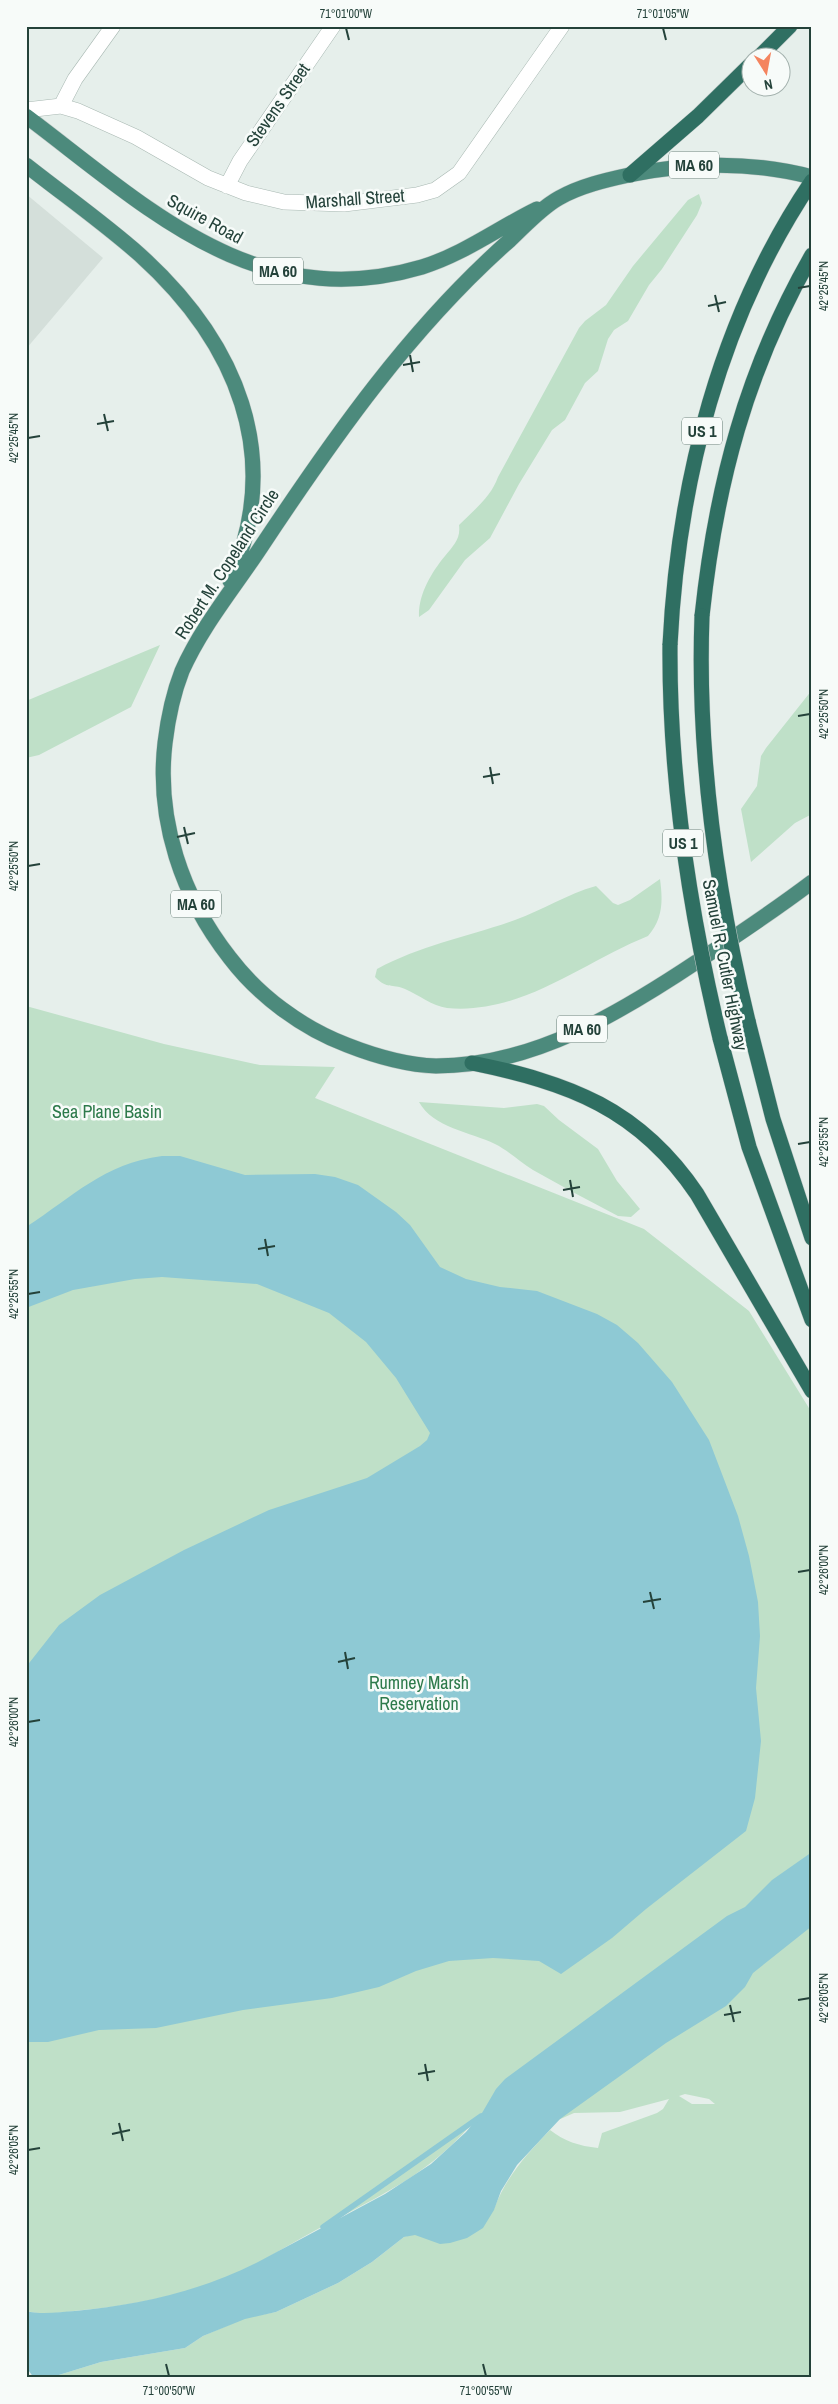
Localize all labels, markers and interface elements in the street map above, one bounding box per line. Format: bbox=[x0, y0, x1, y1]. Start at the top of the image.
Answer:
text: 71°01'00"W bbox=[320, 6, 373, 22]
text: 71°01'05"W bbox=[637, 6, 690, 22]
north arrow bbox=[740, 48, 790, 98]
street label: Stevens Street bbox=[240, 58, 316, 152]
text: N bbox=[763, 75, 774, 94]
road number: MA 60 bbox=[669, 152, 719, 178]
street label: Marshall Street bbox=[305, 183, 405, 214]
street label: Squire Road bbox=[163, 188, 248, 250]
road number: MA 60 bbox=[253, 258, 303, 284]
text: 42°25'45"N bbox=[816, 261, 832, 311]
text: 42°25'45"N bbox=[6, 413, 22, 463]
road number: US 1 bbox=[682, 418, 722, 444]
street label: Robert M. Copeland Circle bbox=[169, 484, 285, 644]
text: 42°25'50"N bbox=[816, 689, 832, 739]
road number: US 1 bbox=[663, 830, 703, 856]
text: 42°25'50"N bbox=[6, 841, 22, 891]
street label: Samuel R. Cutler Highway bbox=[697, 877, 754, 1053]
road number: MA 60 bbox=[171, 891, 221, 918]
road number: MA 60 bbox=[557, 1016, 607, 1042]
park label: Sea Plane Basin bbox=[52, 1099, 162, 1124]
text: 42°25'55"N bbox=[816, 1117, 832, 1167]
text: 42°25'55"N bbox=[6, 1269, 22, 1319]
text: 42°26'00"N bbox=[816, 1545, 832, 1595]
park label: Rumney Marsh Reservation bbox=[369, 1670, 469, 1716]
text: 42°26'00"N bbox=[6, 1697, 22, 1747]
text: 42°26'05"N bbox=[816, 1973, 832, 2023]
text: 42°26'05"N bbox=[6, 2125, 22, 2175]
text: 71°00'50"W bbox=[143, 2383, 196, 2399]
text: 71°00'55"W bbox=[460, 2383, 513, 2399]

